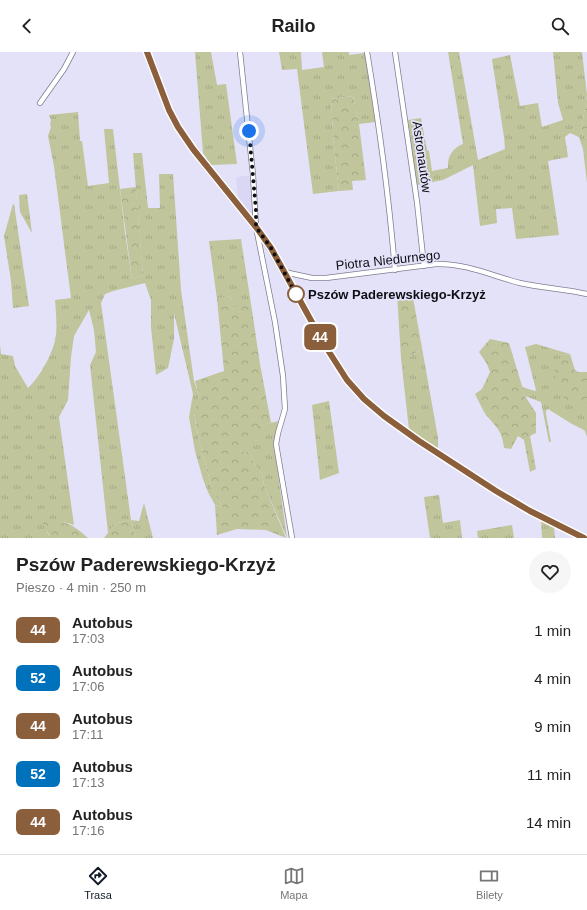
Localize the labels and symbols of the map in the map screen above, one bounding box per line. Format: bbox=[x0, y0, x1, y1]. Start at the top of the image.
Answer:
street label: Astronautów bbox=[410, 120, 435, 194]
your location bbox=[239, 121, 259, 141]
street label: Piotra Niedurnego bbox=[335, 247, 441, 273]
marker: Pszów Paderewskiego-Krzyż bbox=[287, 285, 305, 303]
place label: Pszów Paderewskiego-Krzyż bbox=[308, 287, 486, 302]
line badge: 44 bbox=[302, 324, 338, 350]

